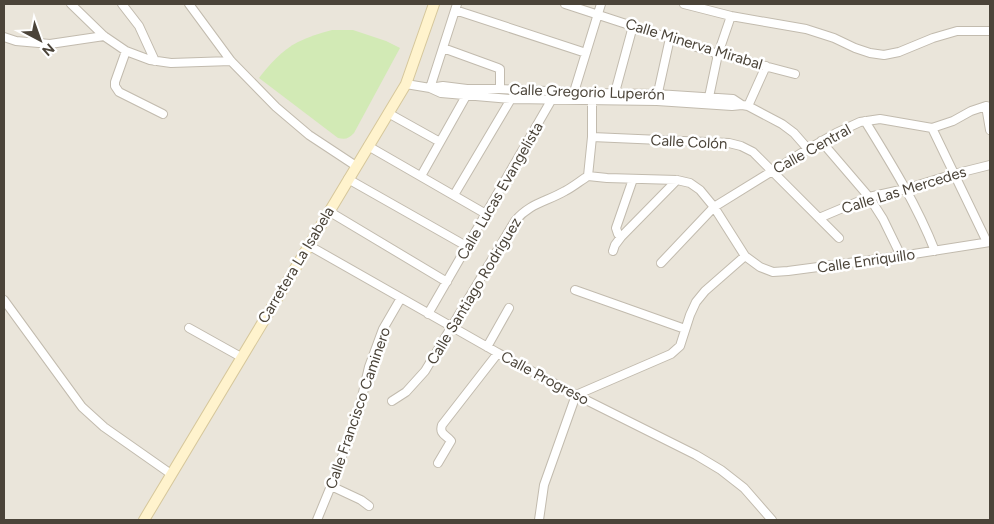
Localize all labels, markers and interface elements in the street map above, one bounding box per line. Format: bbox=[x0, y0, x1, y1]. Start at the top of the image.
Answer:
north arrow bbox=[15, 15, 65, 65]
street label: Calle Minerva Mirabal bbox=[623, 15, 765, 73]
text: N bbox=[39, 39, 58, 59]
street label: Calle Gregorio Luperón bbox=[509, 80, 665, 104]
street label: Calle Lucas Evangelista bbox=[453, 119, 547, 263]
street label: Calle Central bbox=[770, 120, 854, 178]
street label: Calle Colón bbox=[650, 131, 728, 153]
street label: Calle Las Mercedes bbox=[840, 162, 968, 218]
street label: Carretera La Isabela bbox=[254, 203, 338, 327]
street label: Calle Santiago Rodríguez bbox=[423, 214, 525, 368]
street label: Calle Enriquillo bbox=[816, 245, 916, 277]
street label: Calle Francisco Caminero bbox=[322, 324, 394, 491]
street label: Calle Progreso bbox=[498, 347, 592, 409]

